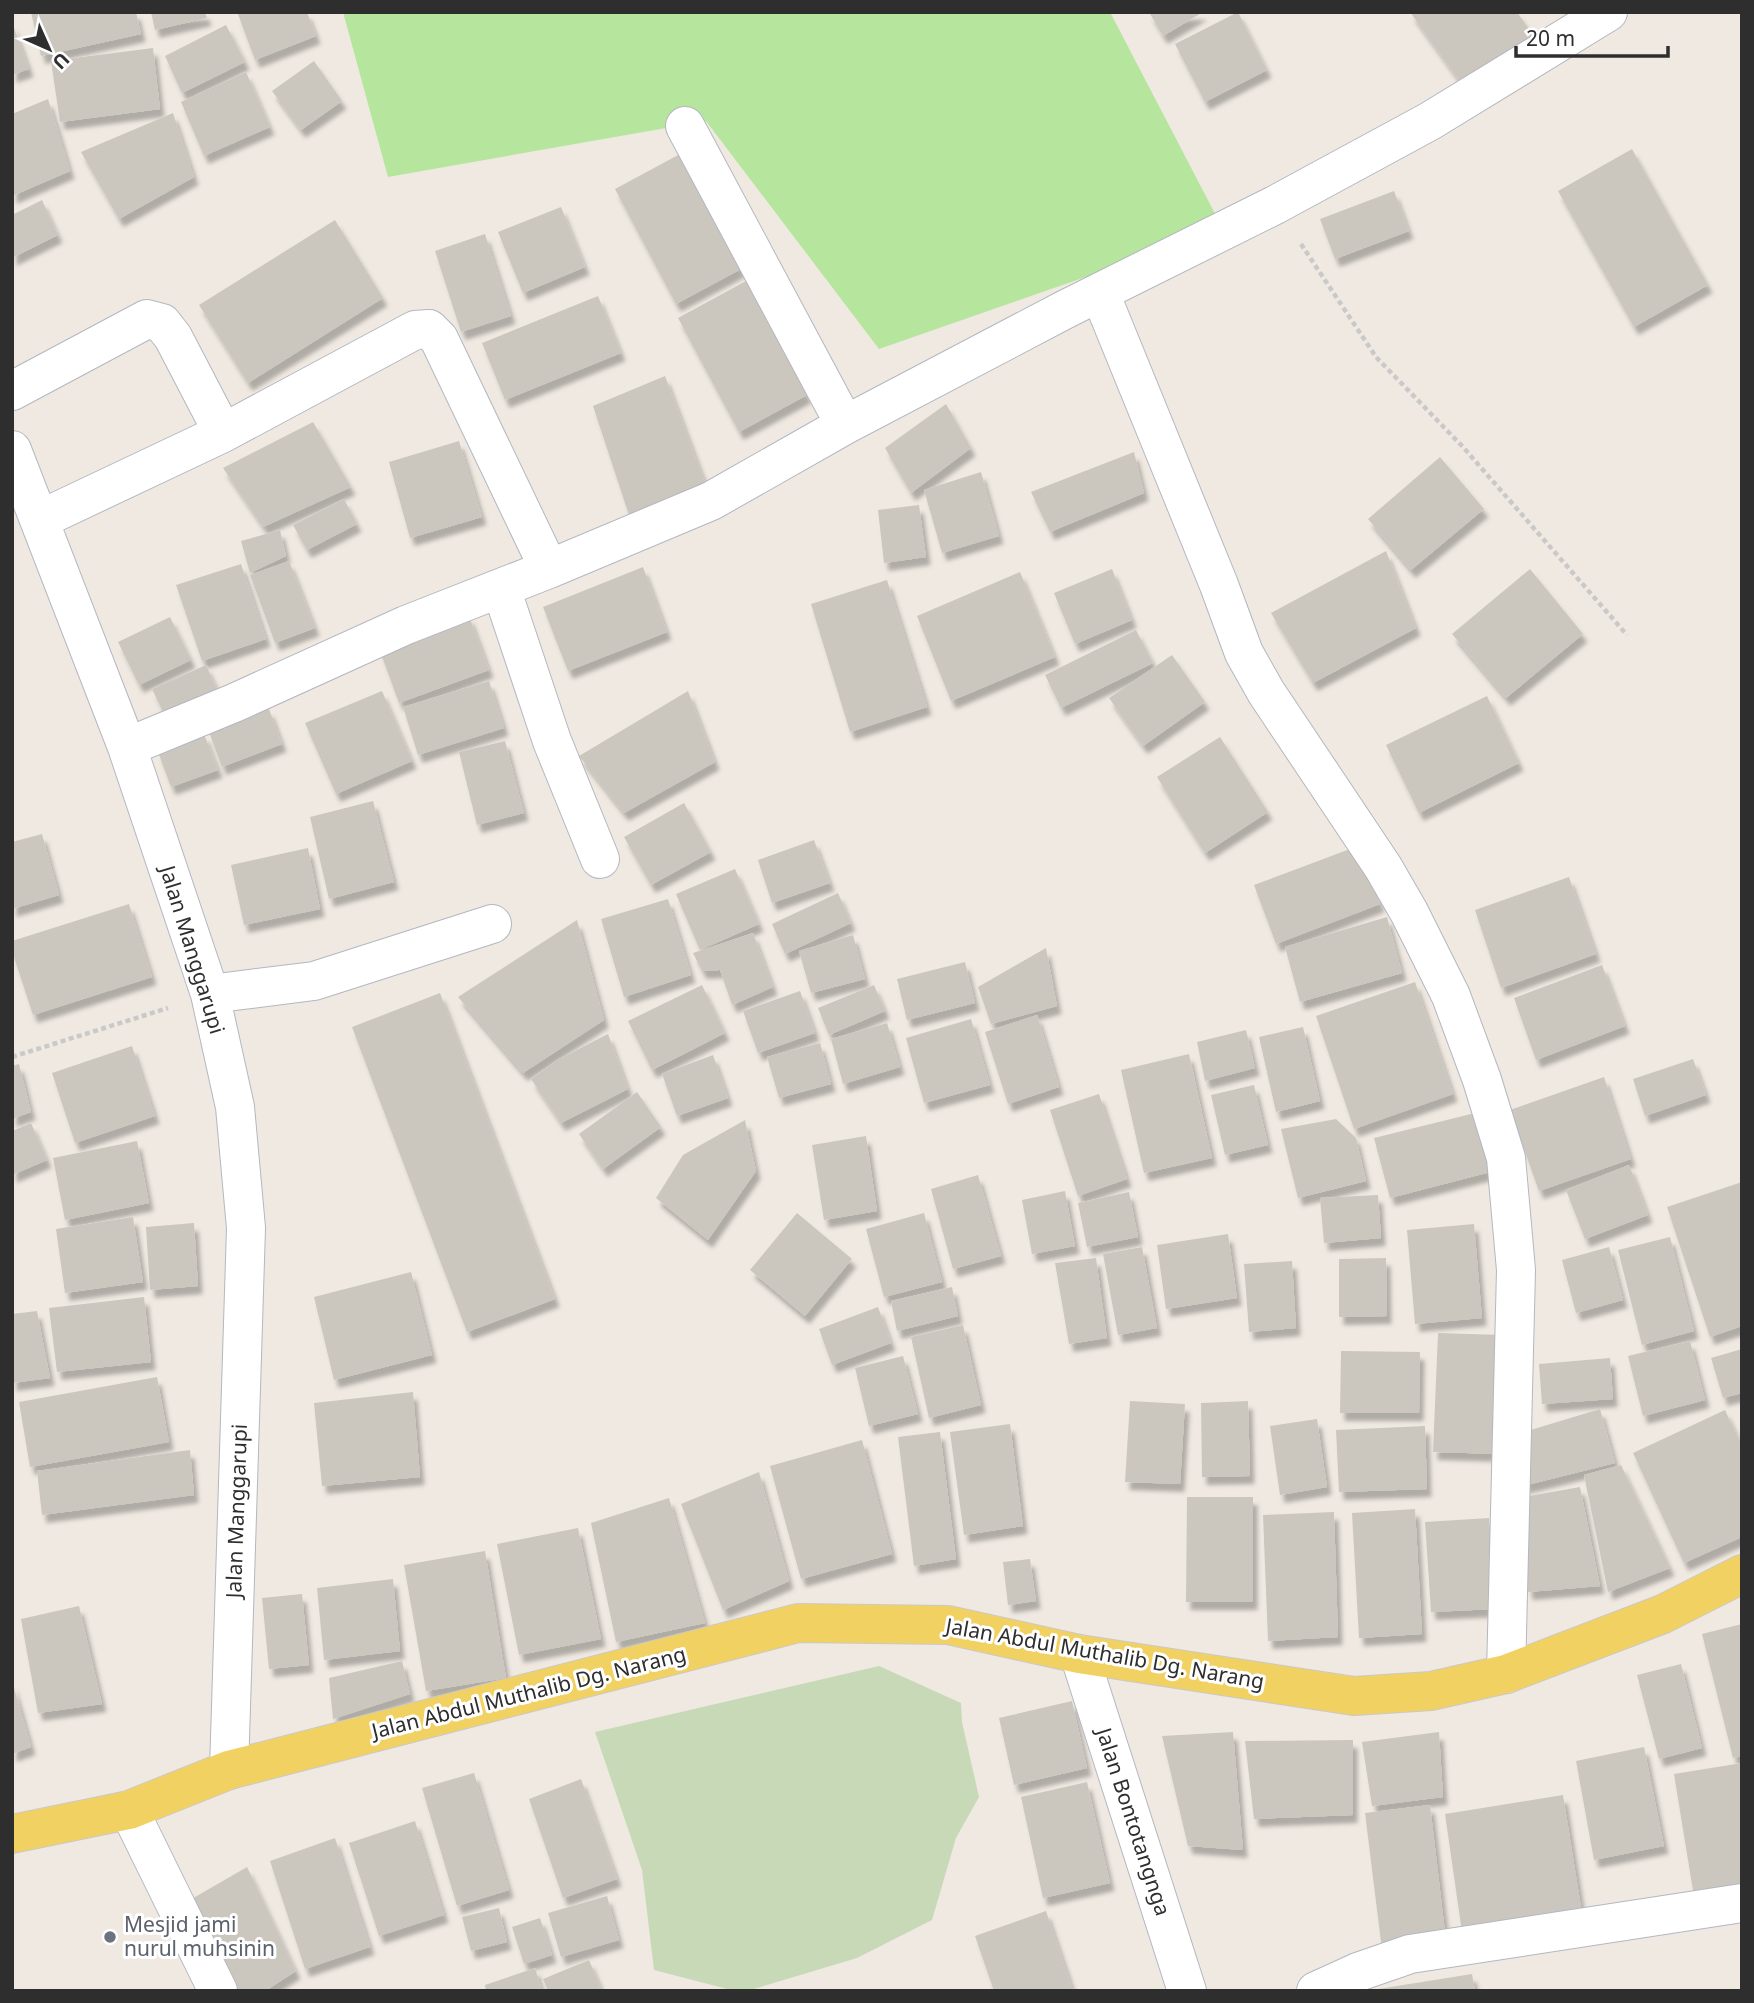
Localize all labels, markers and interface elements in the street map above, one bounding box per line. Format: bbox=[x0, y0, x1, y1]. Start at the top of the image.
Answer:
north arrow bbox=[14, 14, 84, 84]
scale bar bbox=[1516, 14, 1668, 58]
text: 20 m bbox=[1526, 24, 1575, 52]
text: U bbox=[47, 47, 75, 75]
street label: Jalan Manggarupi bbox=[153, 860, 232, 1037]
street label: Jalan Manggarupi bbox=[219, 1423, 253, 1601]
street label: Jalan Abdul Muthalib Dg. Narang bbox=[942, 1611, 1267, 1695]
street label: Jalan Abdul Muthalib Dg. Narang bbox=[367, 1639, 689, 1745]
street label: Jalan Bontotangnga bbox=[1090, 1722, 1178, 1919]
place label: Mesjid jami nurul muhsinin bbox=[124, 1910, 275, 1962]
marker: Mesjid jami nurul muhsinin bbox=[102, 1929, 118, 1945]

